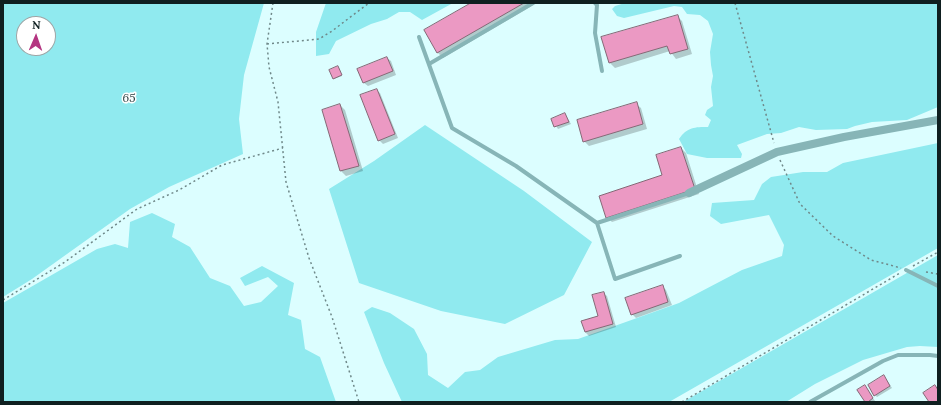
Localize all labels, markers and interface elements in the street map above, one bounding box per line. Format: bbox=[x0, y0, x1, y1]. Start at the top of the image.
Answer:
north arrow bbox=[16, 16, 56, 56]
text: N bbox=[32, 18, 41, 32]
park label: 65 bbox=[123, 92, 135, 106]

